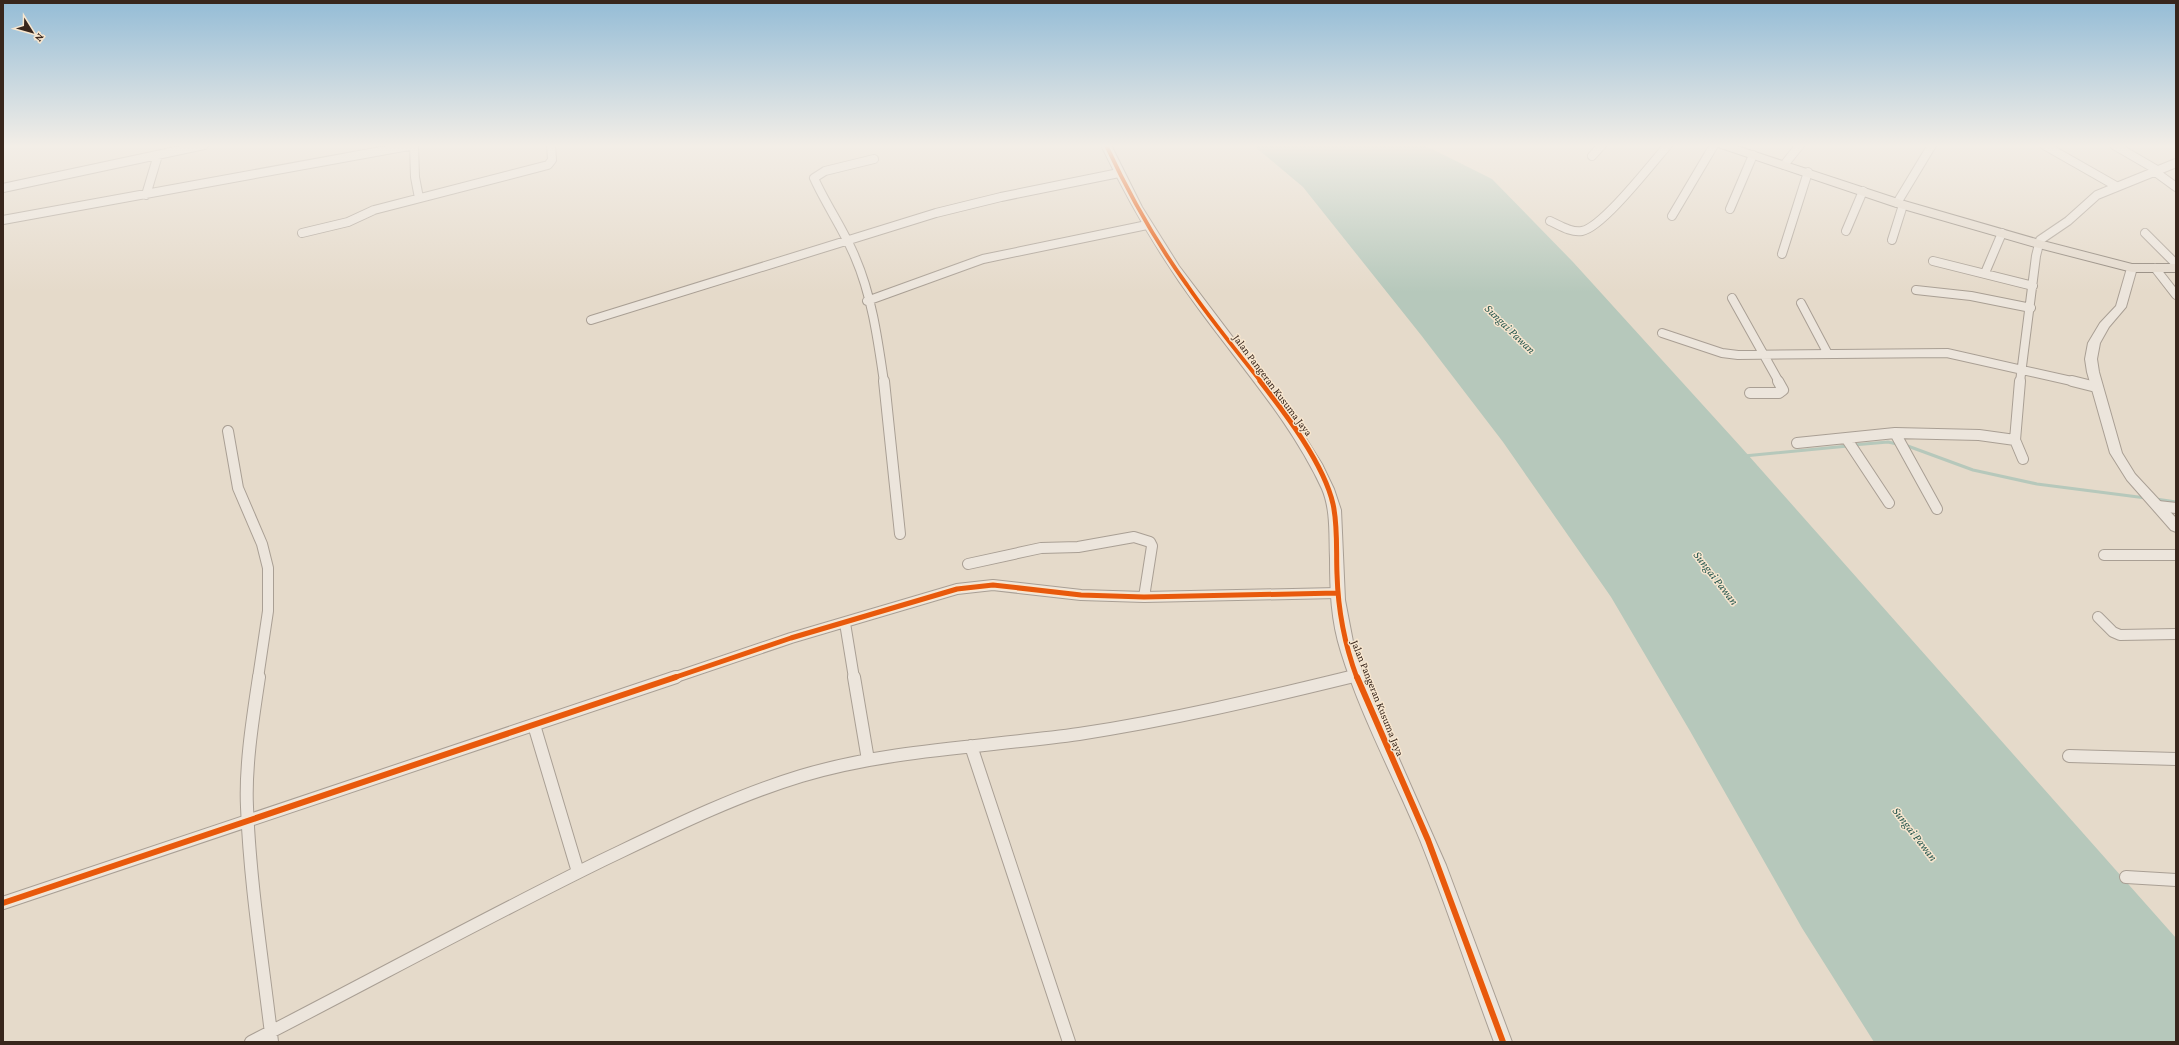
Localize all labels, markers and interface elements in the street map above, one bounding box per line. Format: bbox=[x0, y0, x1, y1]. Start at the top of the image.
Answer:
north arrow bbox=[12, 12, 52, 52]
text: N bbox=[33, 31, 47, 45]
water label: Sungai Pawan bbox=[1482, 301, 1538, 357]
street label: Jalan Pangeran Kusuma Jaya bbox=[1229, 331, 1315, 439]
water label: Sungai Pawan bbox=[1691, 548, 1741, 608]
street label: Jalan Pangeran Kusuma Jaya bbox=[1348, 637, 1407, 758]
water label: Sungai Pawan bbox=[1890, 804, 1940, 864]

